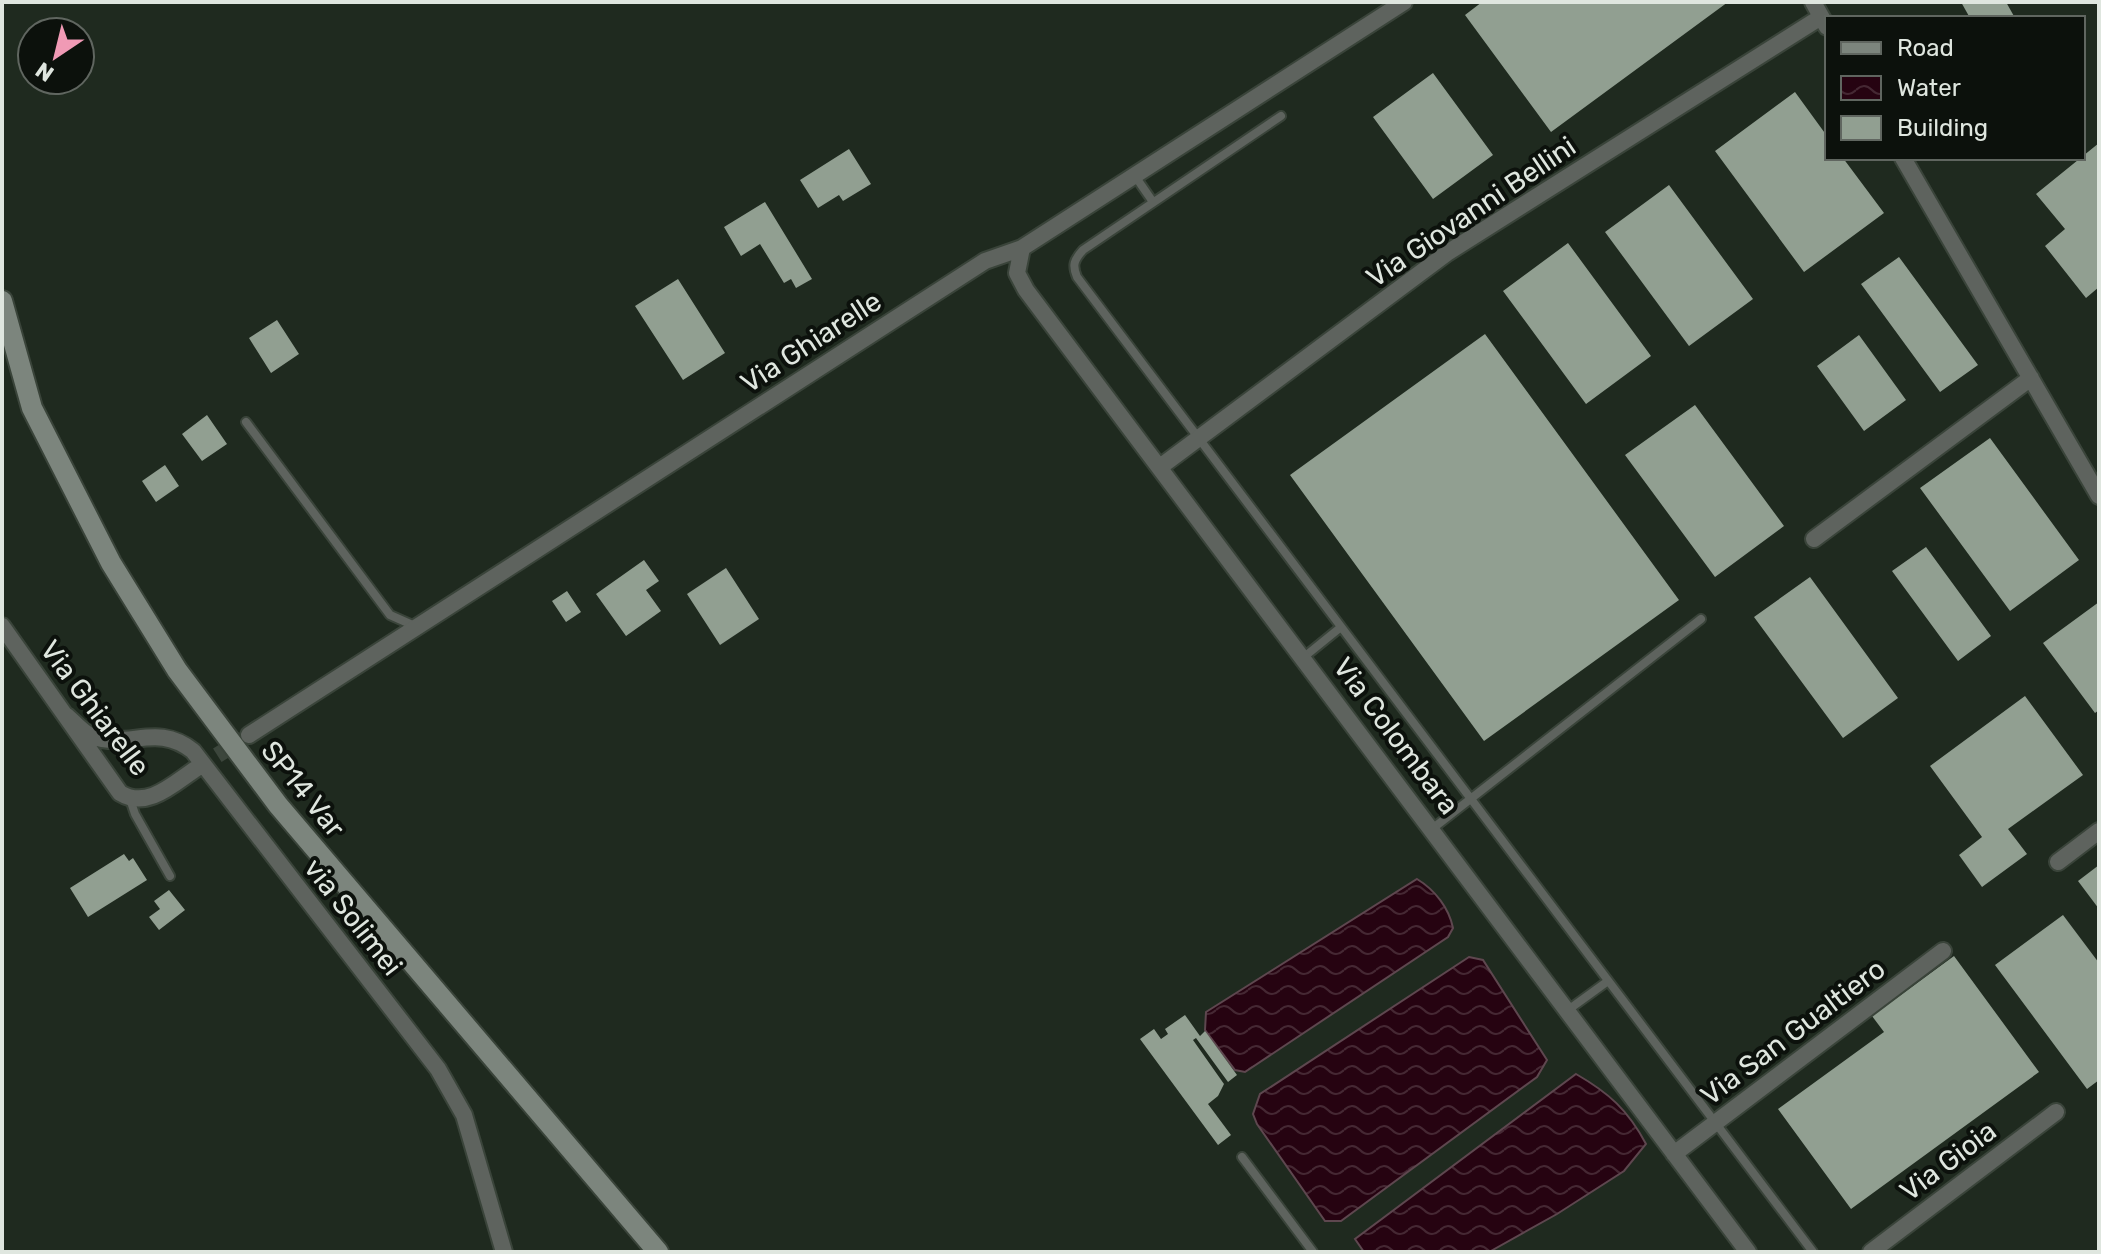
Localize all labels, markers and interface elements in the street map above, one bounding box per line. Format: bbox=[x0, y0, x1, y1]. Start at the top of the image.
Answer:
north arrow bbox=[16, 16, 96, 96]
legend bbox=[1825, 16, 2085, 160]
text: Road bbox=[1897, 34, 1954, 62]
text: N bbox=[31, 56, 59, 88]
text: Water bbox=[1897, 74, 1961, 102]
text: Building bbox=[1897, 114, 1988, 142]
street label: Via Giovanni Bellini bbox=[1360, 130, 1582, 294]
street label: Via Ghiarelle bbox=[734, 284, 888, 400]
street label: Via Ghiarelle bbox=[33, 634, 157, 782]
street label: Via Colombara bbox=[1326, 651, 1466, 821]
street label: SP14 Var bbox=[254, 734, 352, 844]
street label: via Solimei bbox=[297, 852, 409, 982]
street label: Via San Gualtiero bbox=[1694, 952, 1892, 1112]
street label: Via Gioia bbox=[1894, 1114, 2002, 1208]

